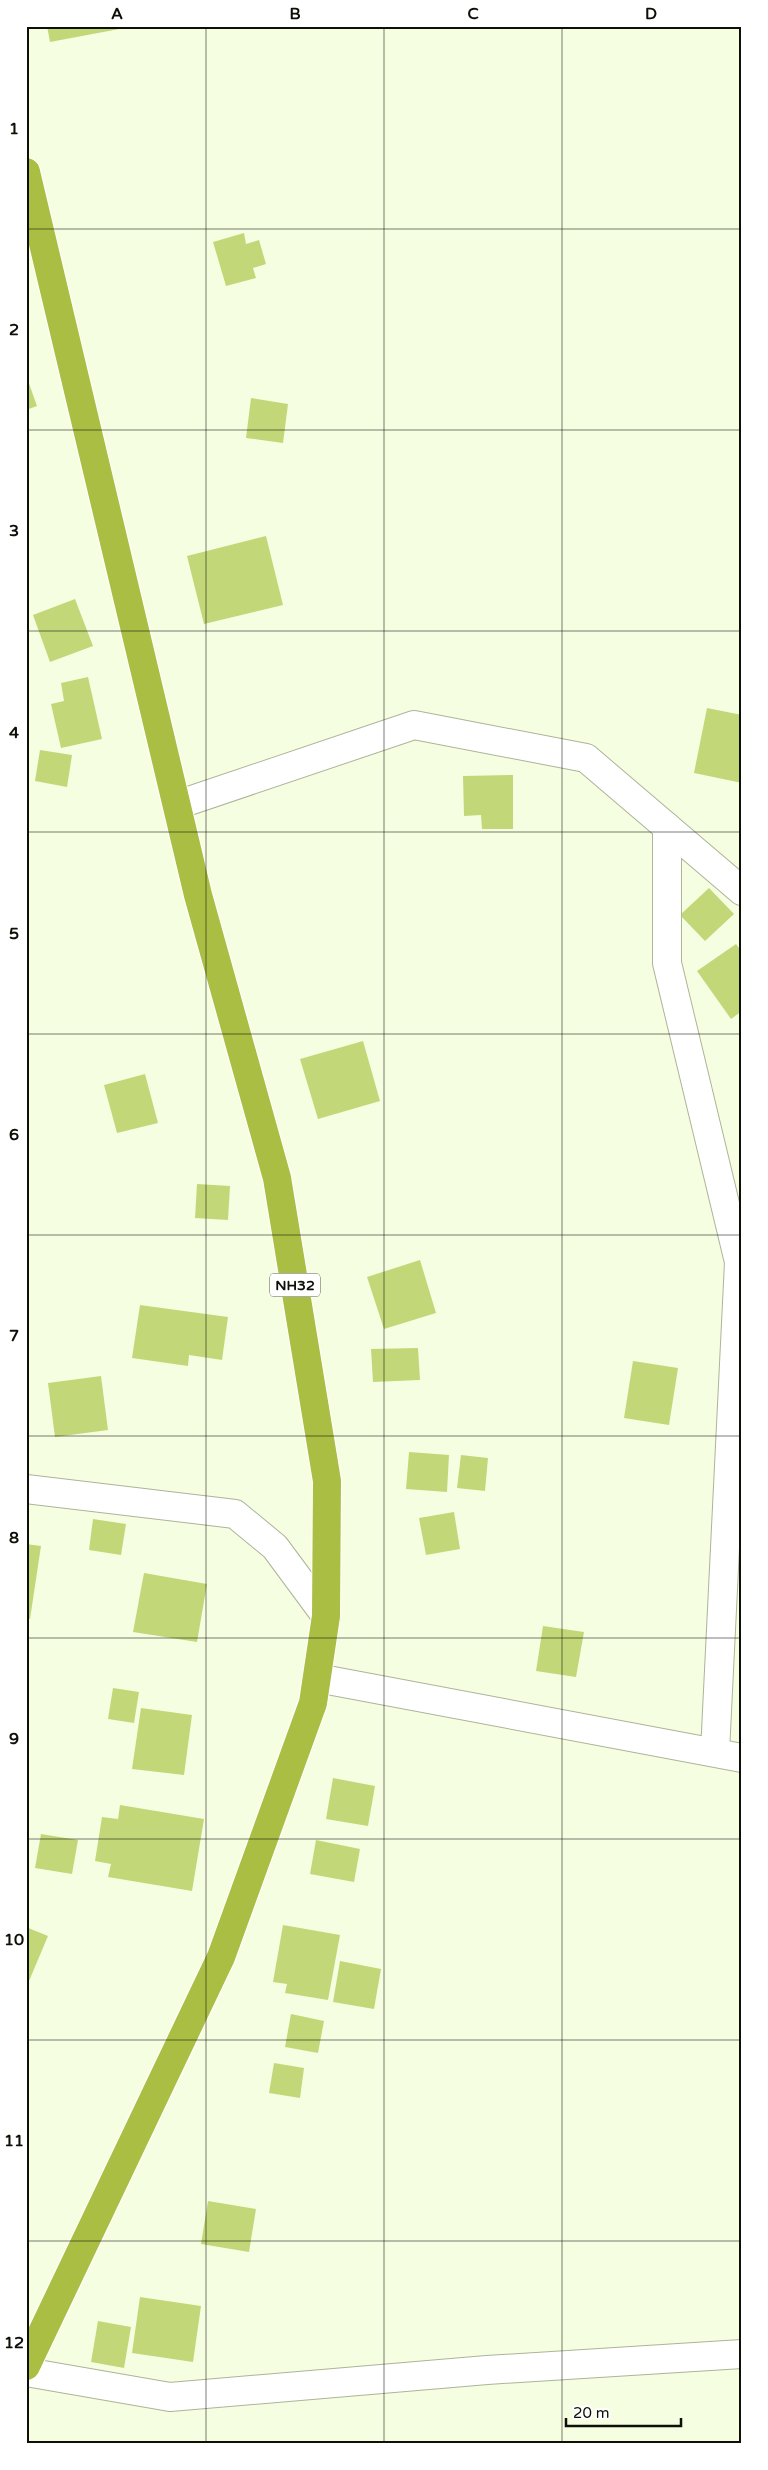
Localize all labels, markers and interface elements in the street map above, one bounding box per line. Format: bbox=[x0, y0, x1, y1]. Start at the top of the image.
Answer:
text: A bbox=[111, 4, 123, 24]
text: B bbox=[289, 4, 301, 24]
text: C bbox=[467, 4, 479, 24]
text: D bbox=[645, 4, 657, 24]
text: 1 bbox=[9, 119, 19, 139]
text: 2 bbox=[9, 320, 19, 340]
text: 3 bbox=[9, 521, 19, 541]
text: 4 bbox=[9, 723, 19, 743]
text: 5 bbox=[9, 924, 19, 944]
text: 6 bbox=[9, 1125, 19, 1145]
road number: NH32 bbox=[270, 1274, 320, 1296]
text: 7 bbox=[9, 1326, 19, 1346]
text: 8 bbox=[9, 1528, 19, 1548]
text: 9 bbox=[9, 1729, 19, 1749]
text: 10 bbox=[4, 1930, 24, 1950]
text: 11 bbox=[4, 2131, 24, 2151]
text: 12 bbox=[4, 2333, 24, 2353]
scale bar bbox=[566, 2395, 680, 2427]
text: 20 m bbox=[573, 2404, 610, 2422]

